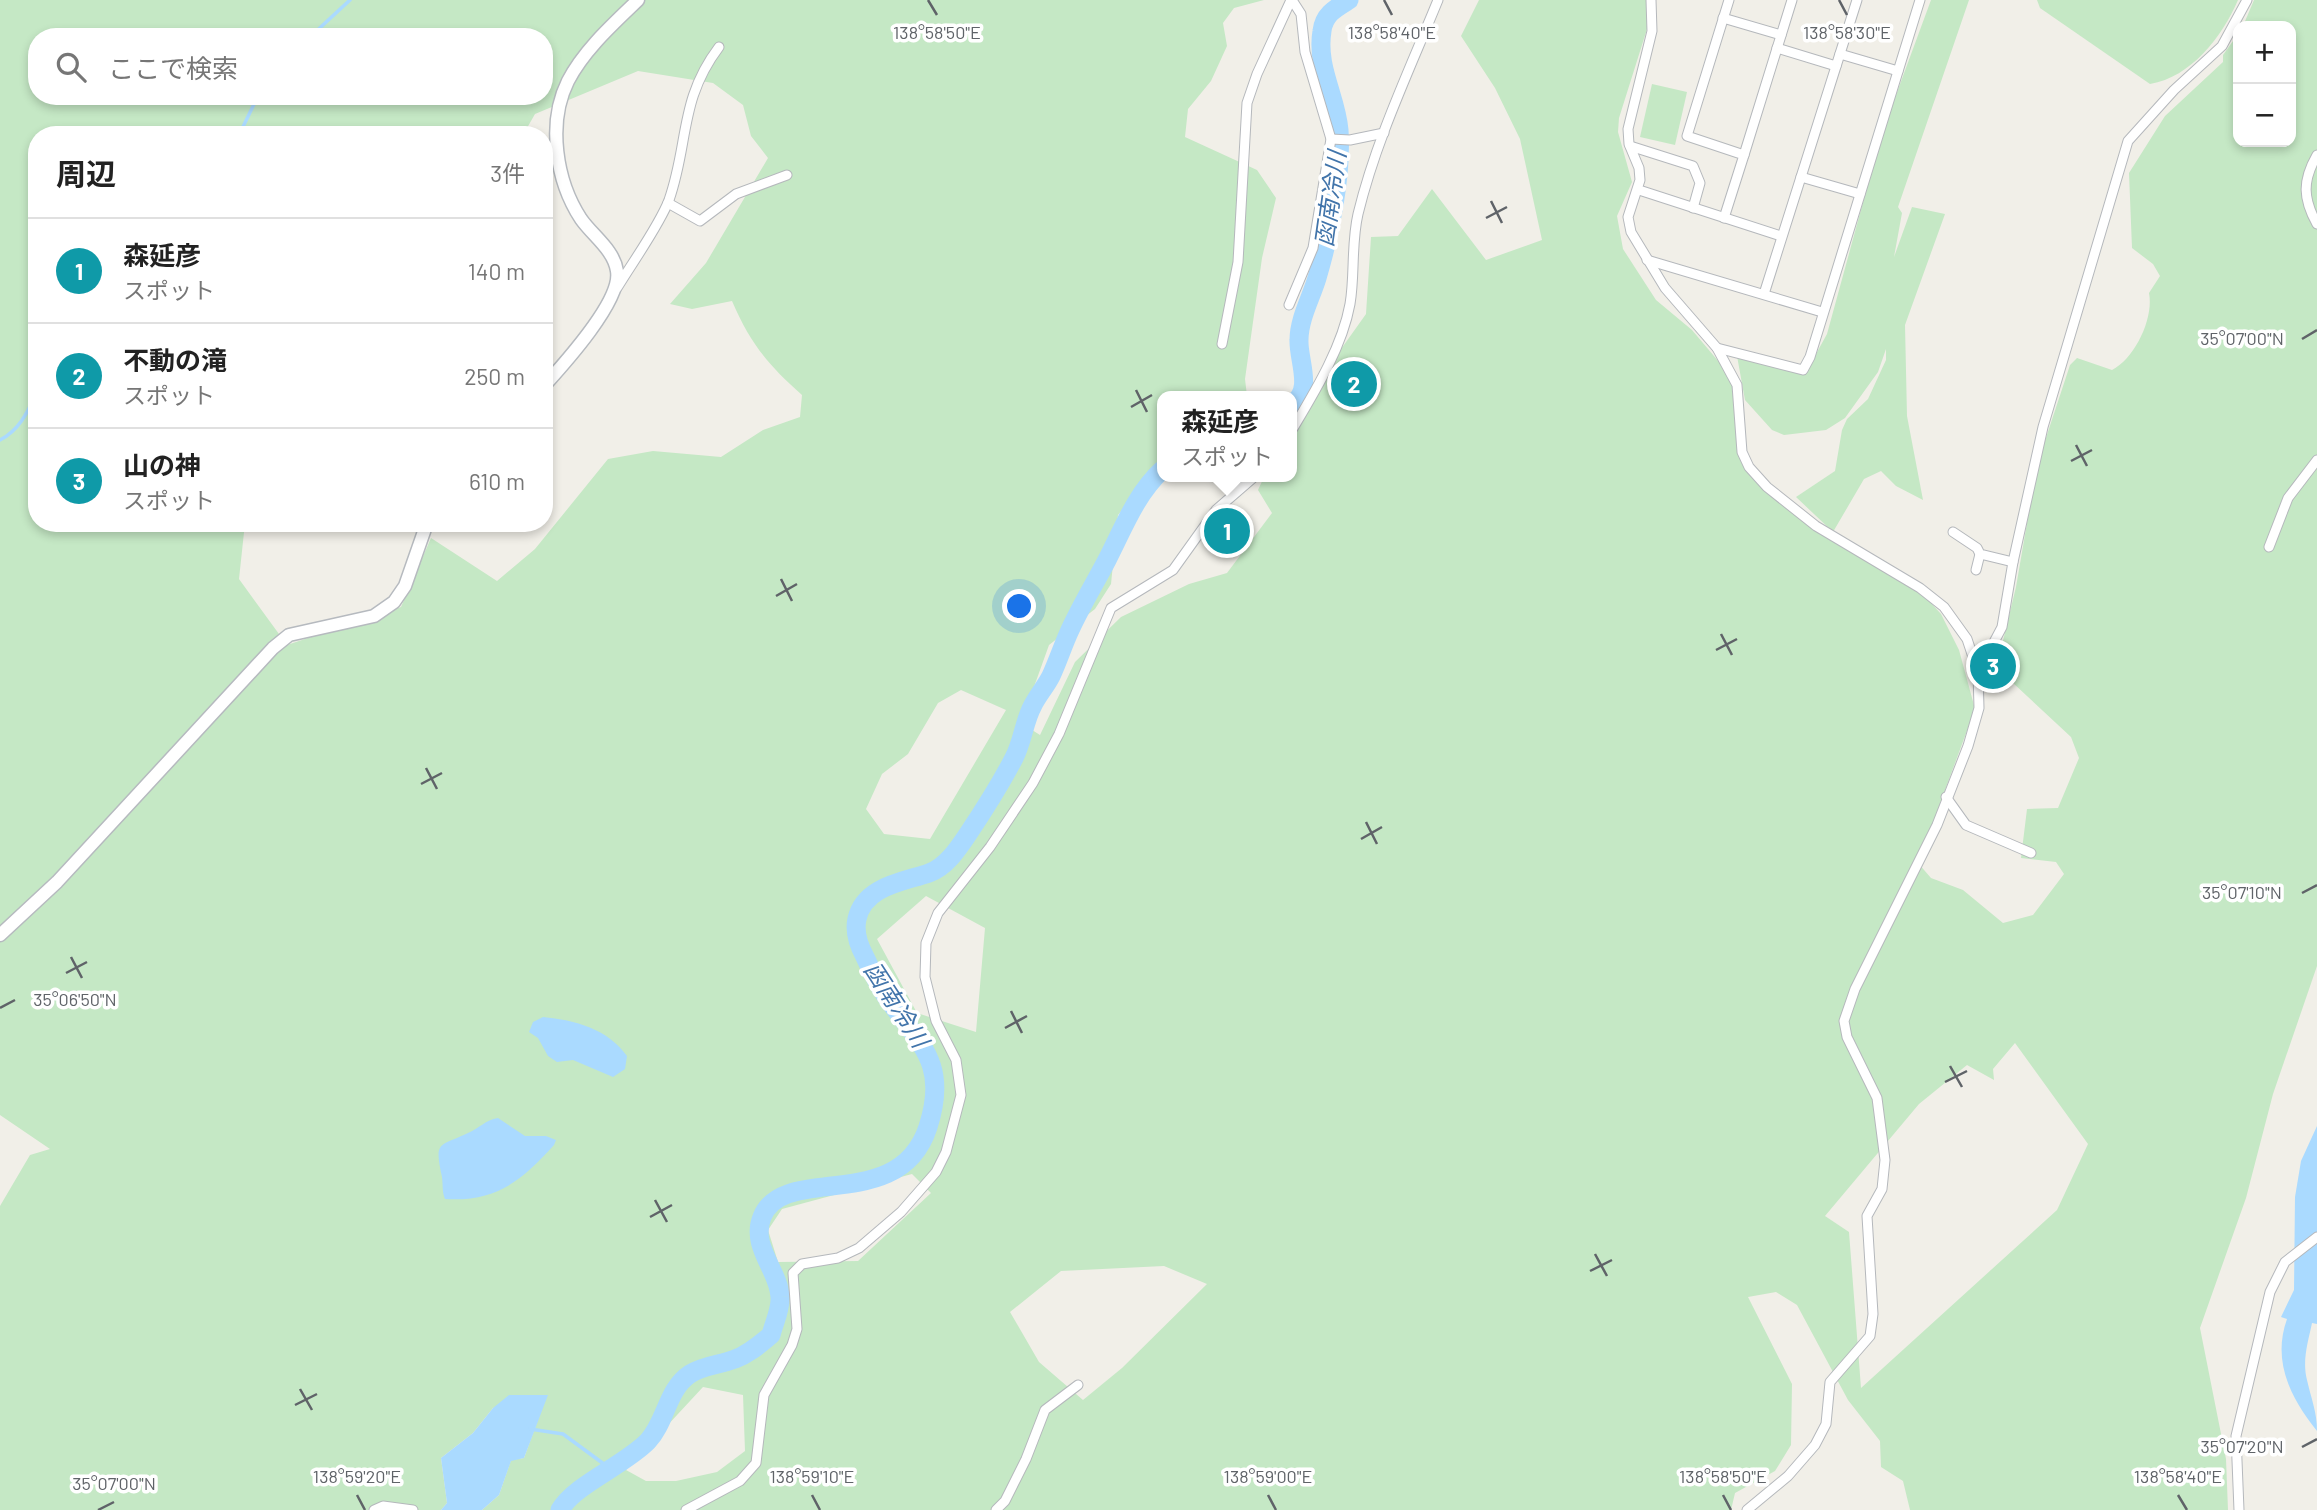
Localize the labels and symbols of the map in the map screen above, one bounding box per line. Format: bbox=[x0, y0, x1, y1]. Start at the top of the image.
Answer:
text: 138°58'50"E bbox=[893, 21, 981, 43]
text: 138°58'40"E bbox=[1348, 21, 1436, 43]
text: 138°58'30"E bbox=[1803, 21, 1891, 43]
water label: 函南冷川 bbox=[1308, 146, 1351, 248]
text: 35°07'00"N bbox=[2200, 327, 2284, 349]
pin: 2 bbox=[1331, 358, 1377, 410]
pin: 1 bbox=[1204, 505, 1250, 557]
your location bbox=[1002, 589, 1036, 623]
pin: 3 bbox=[1970, 640, 2016, 692]
text: 35°07'10"N bbox=[2202, 881, 2282, 903]
water label: 函南冷川 bbox=[859, 956, 937, 1055]
text: 35°06'50"N bbox=[33, 988, 117, 1010]
text: 35°07'20"N bbox=[2200, 1435, 2284, 1457]
text: 138°59'20"E bbox=[313, 1465, 401, 1487]
text: 138°59'10"E bbox=[770, 1465, 854, 1487]
text: 138°59'00"E bbox=[1224, 1465, 1312, 1487]
text: 138°58'50"E bbox=[1679, 1465, 1767, 1487]
text: 138°58'40"E bbox=[2134, 1465, 2222, 1487]
text: 35°07'00"N bbox=[72, 1472, 156, 1494]

